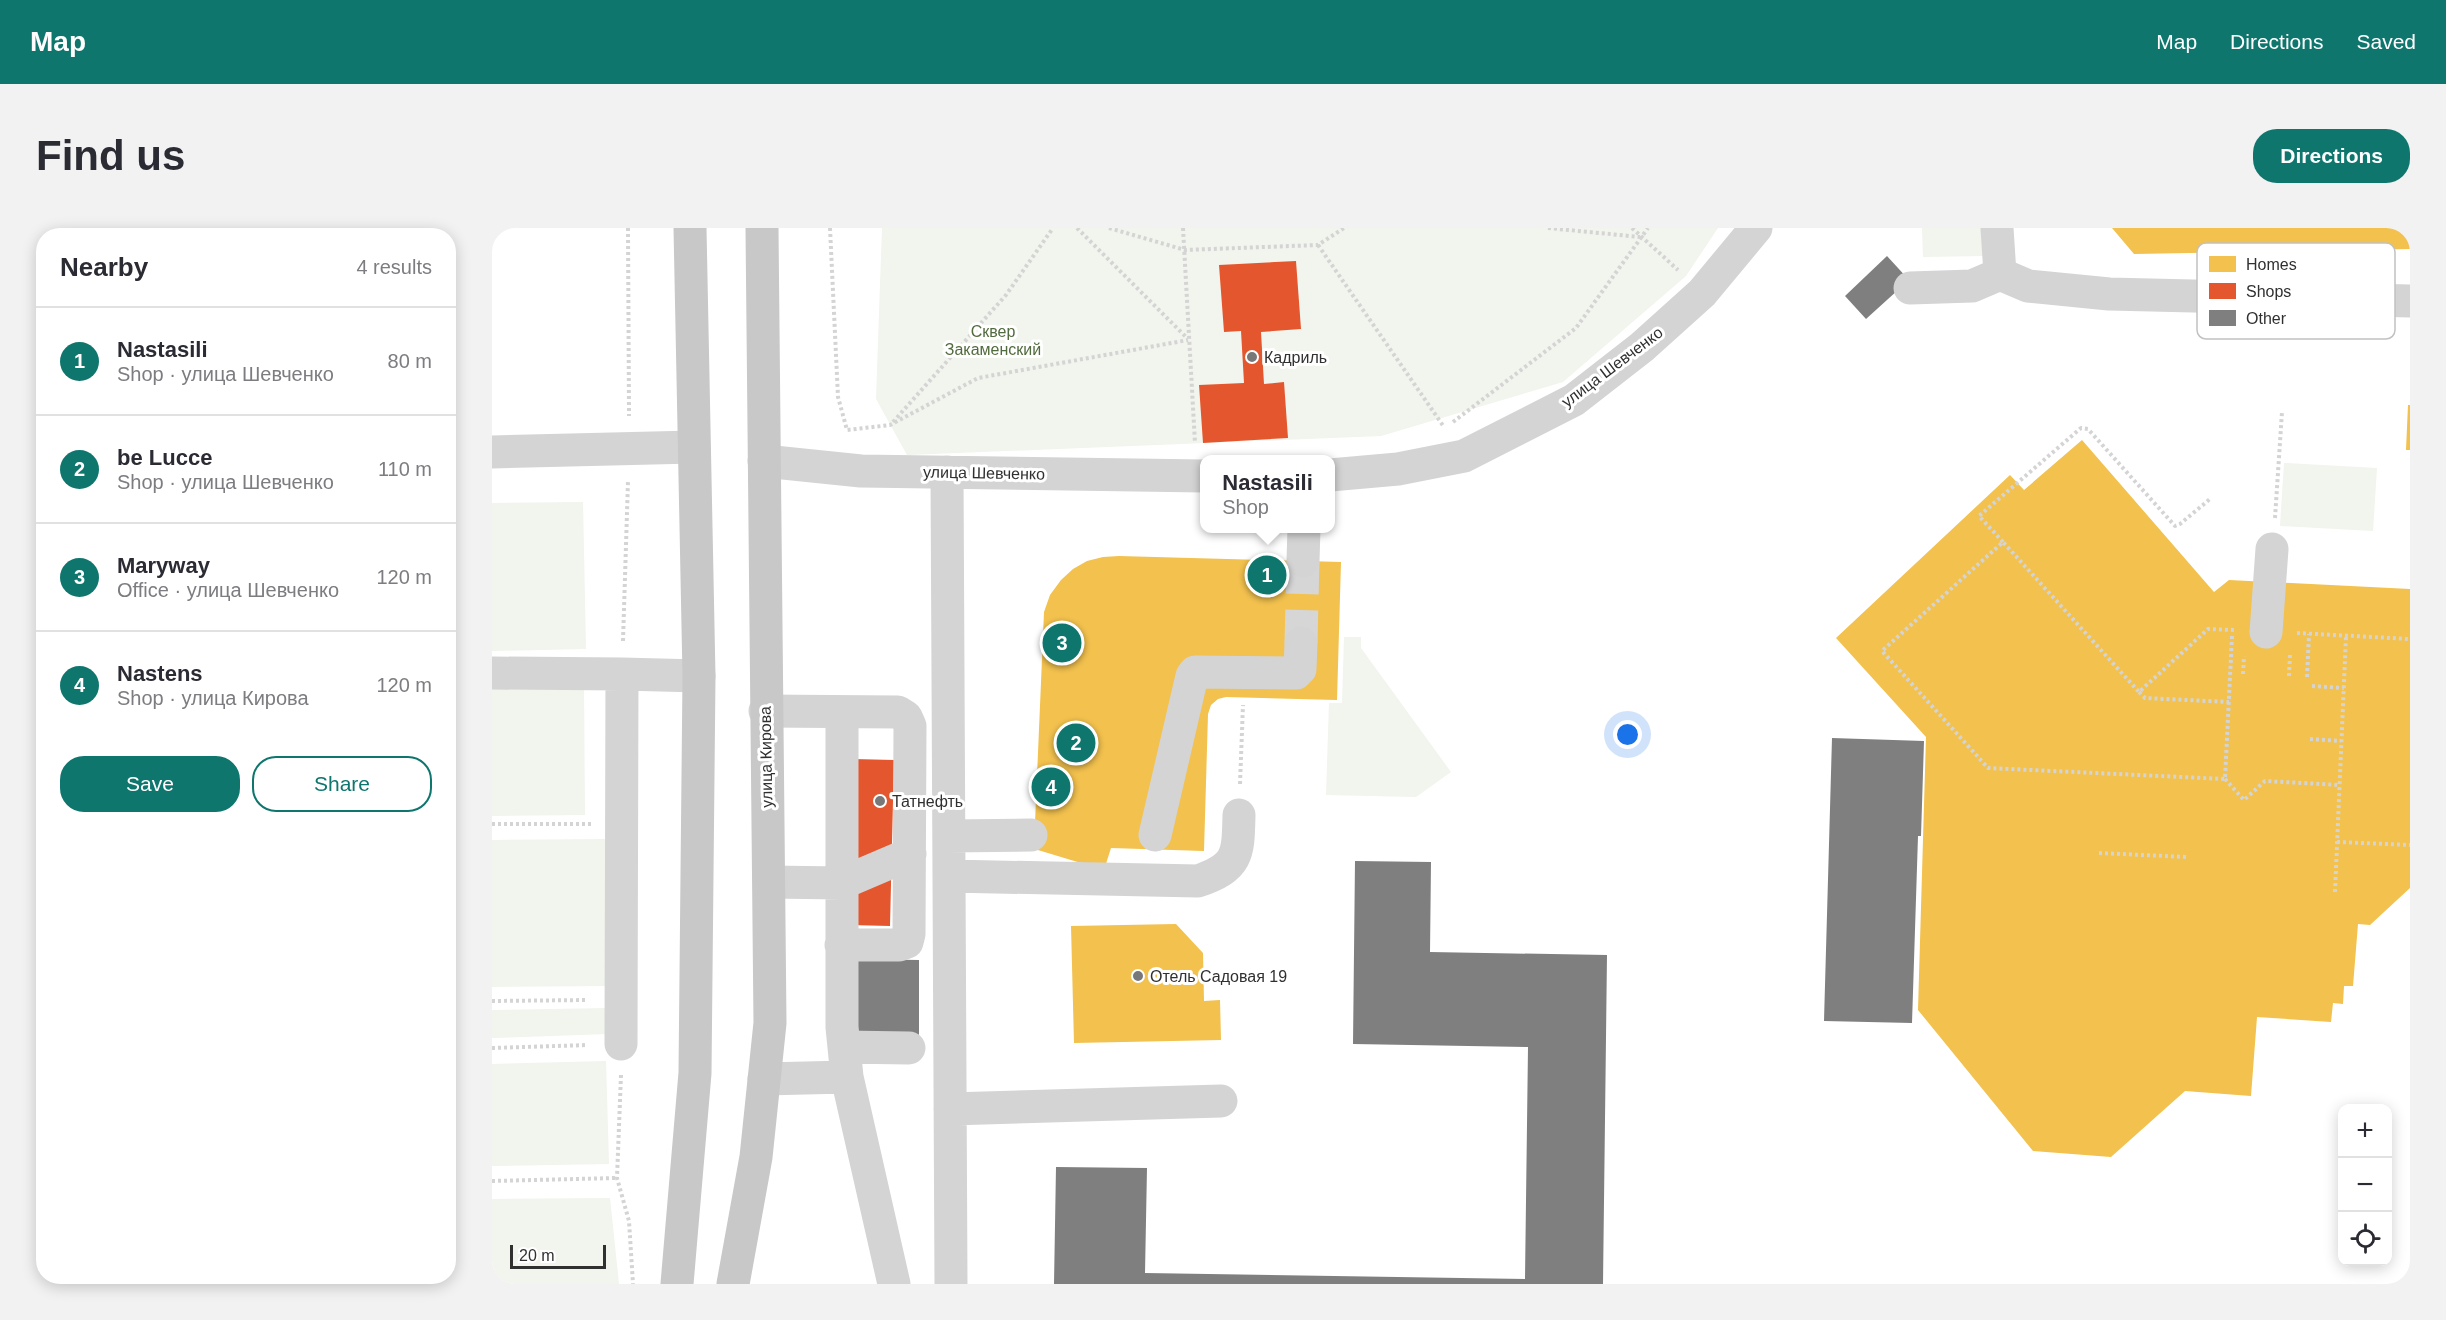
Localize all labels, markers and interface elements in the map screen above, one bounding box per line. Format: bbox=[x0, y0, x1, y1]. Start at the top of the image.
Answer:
text: Map bbox=[30, 26, 86, 57]
text: Map bbox=[2156, 30, 2197, 53]
text: Directions bbox=[2230, 30, 2323, 53]
text: Saved bbox=[2356, 30, 2416, 53]
button: Directions bbox=[2253, 129, 2410, 183]
text: Find us bbox=[36, 132, 185, 179]
legend bbox=[2197, 243, 2395, 339]
text: Nearby bbox=[60, 252, 148, 282]
text: 4 results bbox=[356, 256, 432, 278]
text: Homes bbox=[2246, 256, 2297, 273]
text: Shops bbox=[2246, 283, 2291, 300]
text: Other bbox=[2246, 310, 2287, 327]
park label: Сквер Закаменский bbox=[945, 323, 1041, 358]
street label: улица Шевченко bbox=[1558, 323, 1666, 410]
text: Nastasili bbox=[117, 337, 208, 362]
place label: Кадриль bbox=[1264, 349, 1327, 366]
text: 1 bbox=[74, 350, 85, 372]
text: 80 m bbox=[388, 350, 432, 372]
marker: Кадриль bbox=[1245, 350, 1259, 364]
text: Shop · улица Шевченко bbox=[117, 363, 334, 385]
text: be Lucce bbox=[117, 445, 212, 470]
popup bbox=[1200, 455, 1335, 533]
text: 2 bbox=[74, 458, 85, 480]
text: 110 m bbox=[378, 458, 432, 480]
street label: улица Шевченко bbox=[923, 463, 1045, 483]
text: Nastasili bbox=[1222, 470, 1313, 495]
text: Shop · улица Шевченко bbox=[117, 471, 334, 493]
text: Shop bbox=[1222, 496, 1269, 518]
pin: 1 bbox=[1248, 552, 1286, 598]
text: Maryway bbox=[117, 553, 210, 578]
text: 3 bbox=[74, 566, 85, 588]
text: 120 m bbox=[376, 566, 432, 588]
text: Office · улица Шевченко bbox=[117, 579, 339, 601]
pin: 3 bbox=[1042, 620, 1082, 666]
text: Nastens bbox=[117, 661, 203, 686]
text: 4 bbox=[74, 674, 85, 696]
text: 120 m bbox=[376, 674, 432, 696]
text: Shop · улица Кирова bbox=[117, 687, 309, 709]
street label: улица Кирова bbox=[757, 706, 775, 808]
pin: 2 bbox=[1056, 720, 1096, 766]
your location bbox=[1613, 720, 1642, 749]
button: Save bbox=[60, 756, 240, 812]
button: Share bbox=[252, 756, 432, 812]
pin: 4 bbox=[1032, 764, 1070, 810]
place label: Татнефть bbox=[892, 793, 963, 810]
marker: Татнефть bbox=[873, 794, 887, 808]
place label: Отель Садовая 19 bbox=[1150, 968, 1287, 985]
marker: Отель Садовая 19 bbox=[1131, 969, 1145, 983]
map controls bbox=[2338, 1104, 2392, 1266]
button: + bbox=[2338, 1104, 2392, 1158]
button: − bbox=[2338, 1158, 2392, 1212]
button: locate bbox=[2338, 1212, 2392, 1266]
scale bar bbox=[510, 1242, 606, 1270]
text: 20 m bbox=[519, 1247, 555, 1264]

